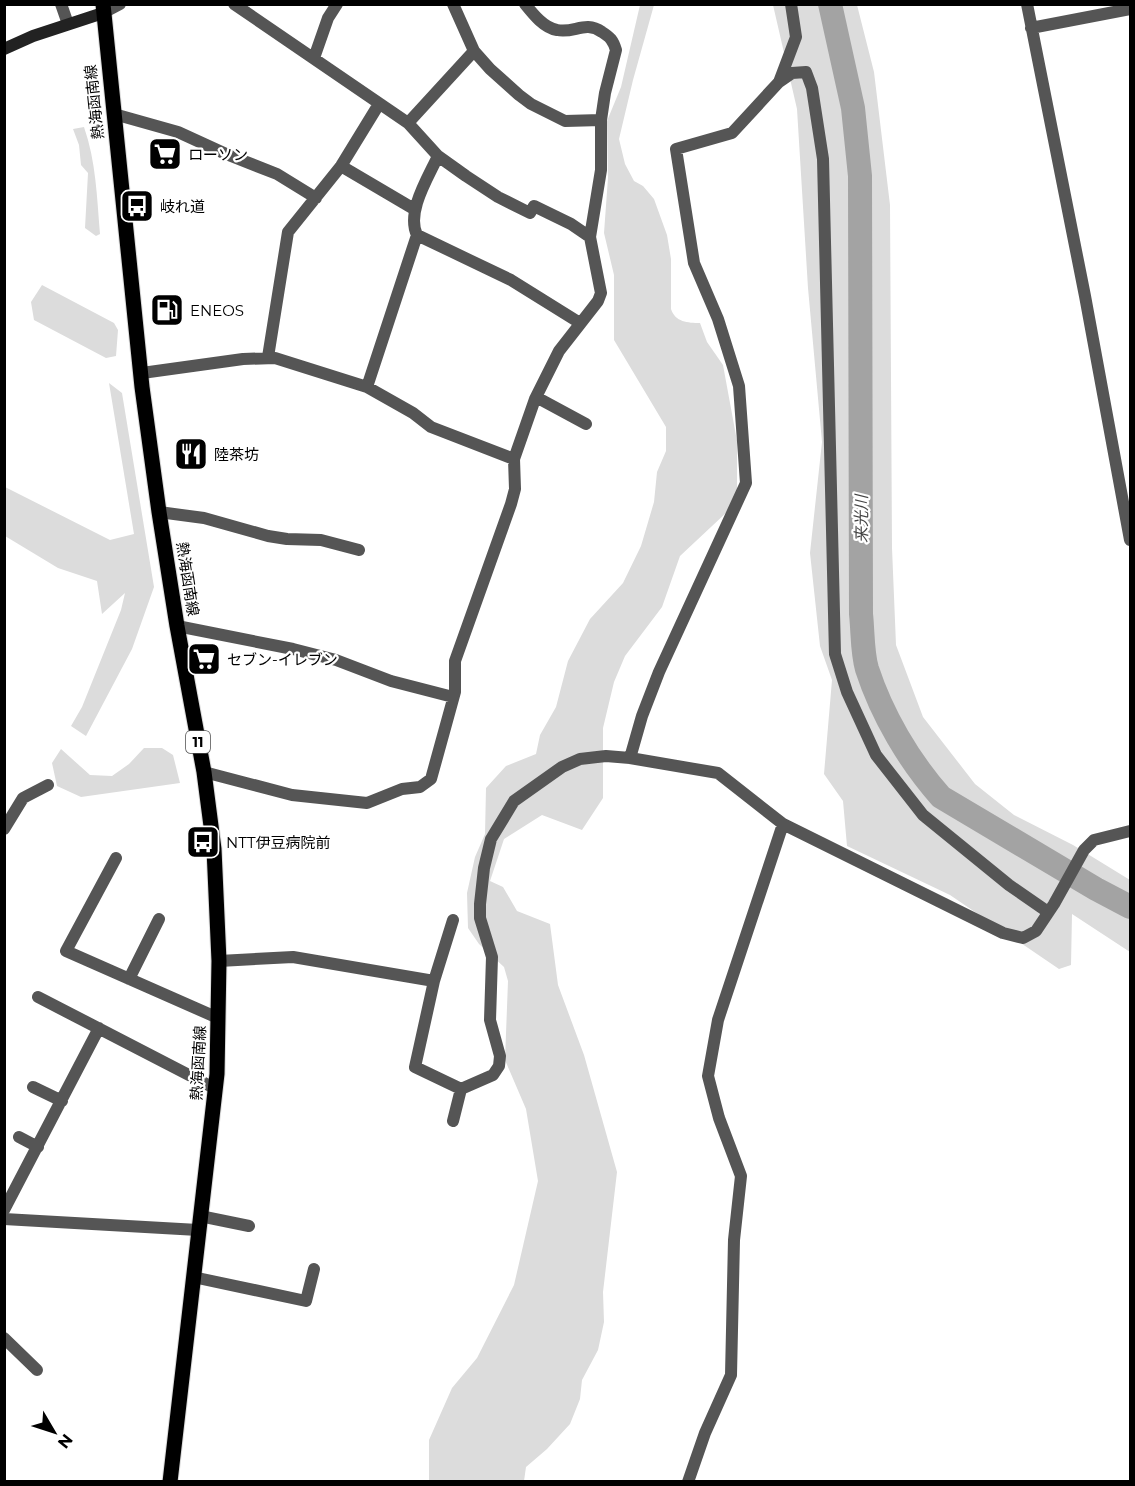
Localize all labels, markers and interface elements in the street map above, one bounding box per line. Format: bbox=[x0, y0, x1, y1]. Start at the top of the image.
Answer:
street label: 熱海函南線 bbox=[81, 64, 107, 140]
supermarket icon: ローソン bbox=[147, 136, 183, 172]
place label: ローソン bbox=[188, 145, 248, 164]
bus stop icon: 岐れ道 bbox=[119, 188, 155, 224]
place label: 岐れ道 bbox=[160, 197, 205, 216]
fuel station icon: ENEOS bbox=[149, 292, 185, 328]
place label: ENEOS bbox=[190, 301, 244, 320]
restaurant icon: 陸茶坊 bbox=[173, 436, 209, 472]
place label: 陸茶坊 bbox=[214, 445, 259, 464]
water label: 来光川 bbox=[852, 493, 871, 543]
street label: 熱海函南線 bbox=[173, 540, 203, 618]
supermarket icon: セブン-イレブン bbox=[186, 641, 222, 677]
place label: セブン-イレブン bbox=[227, 650, 338, 669]
road number: 11 bbox=[186, 731, 210, 753]
bus stop icon: NTT伊豆病院前 bbox=[185, 824, 221, 860]
place label: NTT伊豆病院前 bbox=[226, 833, 331, 852]
street label: 熱海函南線 bbox=[187, 1025, 209, 1101]
north arrow bbox=[24, 1402, 84, 1462]
text: N bbox=[54, 1430, 77, 1452]

